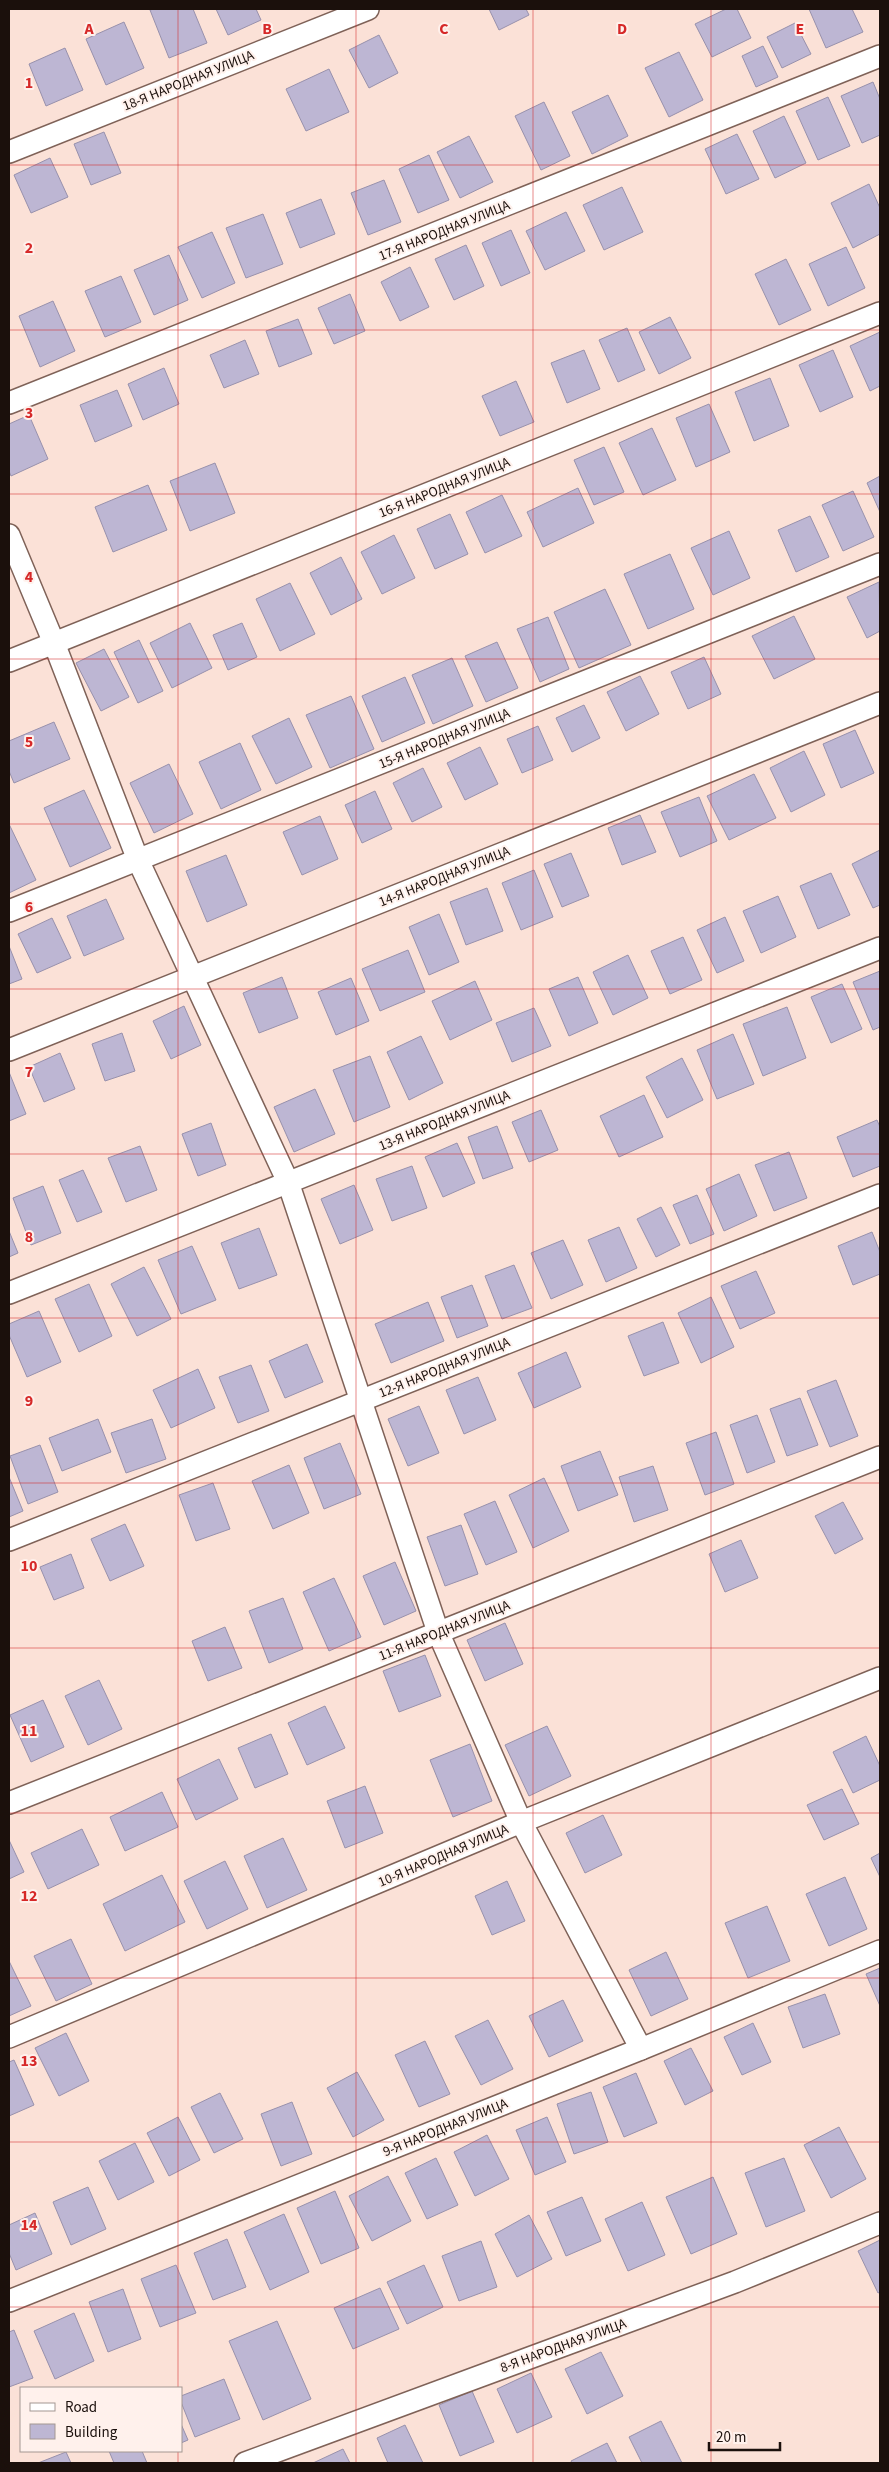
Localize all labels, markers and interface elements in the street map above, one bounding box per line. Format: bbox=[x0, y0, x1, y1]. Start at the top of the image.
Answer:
text: A bbox=[83, 18, 94, 40]
text: B bbox=[262, 18, 272, 40]
text: C bbox=[439, 18, 449, 40]
text: D bbox=[617, 18, 627, 40]
text: E bbox=[796, 18, 804, 40]
street label: 18-Я НАРОДНАЯ УЛИЦА bbox=[120, 45, 257, 116]
text: 1 bbox=[25, 72, 33, 94]
street label: 17-Я НАРОДНАЯ УЛИЦА bbox=[376, 195, 513, 266]
text: 2 bbox=[25, 237, 33, 259]
text: 3 bbox=[25, 402, 33, 424]
street label: 16-Я НАРОДНАЯ УЛИЦА bbox=[376, 452, 513, 523]
text: 4 bbox=[25, 566, 34, 588]
street label: 15-Я НАРОДНАЯ УЛИЦА bbox=[376, 703, 513, 774]
text: 5 bbox=[25, 731, 33, 753]
street label: 14-Я НАРОДНАЯ УЛИЦА bbox=[376, 841, 513, 912]
text: 6 bbox=[25, 896, 33, 918]
text: 7 bbox=[25, 1061, 33, 1083]
street label: 13-Я НАРОДНАЯ УЛИЦА bbox=[376, 1085, 513, 1156]
text: 8 bbox=[25, 1226, 33, 1248]
street label: 12-Я НАРОДНАЯ УЛИЦА bbox=[376, 1332, 513, 1403]
text: 9 bbox=[25, 1390, 33, 1412]
text: 10 bbox=[21, 1555, 37, 1577]
street label: 11-Я НАРОДНАЯ УЛИЦА bbox=[376, 1595, 513, 1666]
text: 11 bbox=[21, 1720, 37, 1742]
street label: 10-Я НАРОДНАЯ УЛИЦА bbox=[375, 1819, 512, 1892]
text: 12 bbox=[21, 1885, 37, 1907]
text: 13 bbox=[21, 2050, 37, 2072]
street label: 9-Я НАРОДНАЯ УЛИЦА bbox=[380, 2094, 511, 2162]
text: 14 bbox=[21, 2214, 38, 2236]
street label: 8-Я НАРОДНАЯ УЛИЦА bbox=[497, 2314, 630, 2378]
legend bbox=[20, 2387, 182, 2452]
text: Road bbox=[65, 2397, 97, 2418]
scale bar bbox=[709, 2420, 780, 2452]
text: Building bbox=[65, 2422, 118, 2443]
text: 20 m bbox=[716, 2427, 746, 2448]

